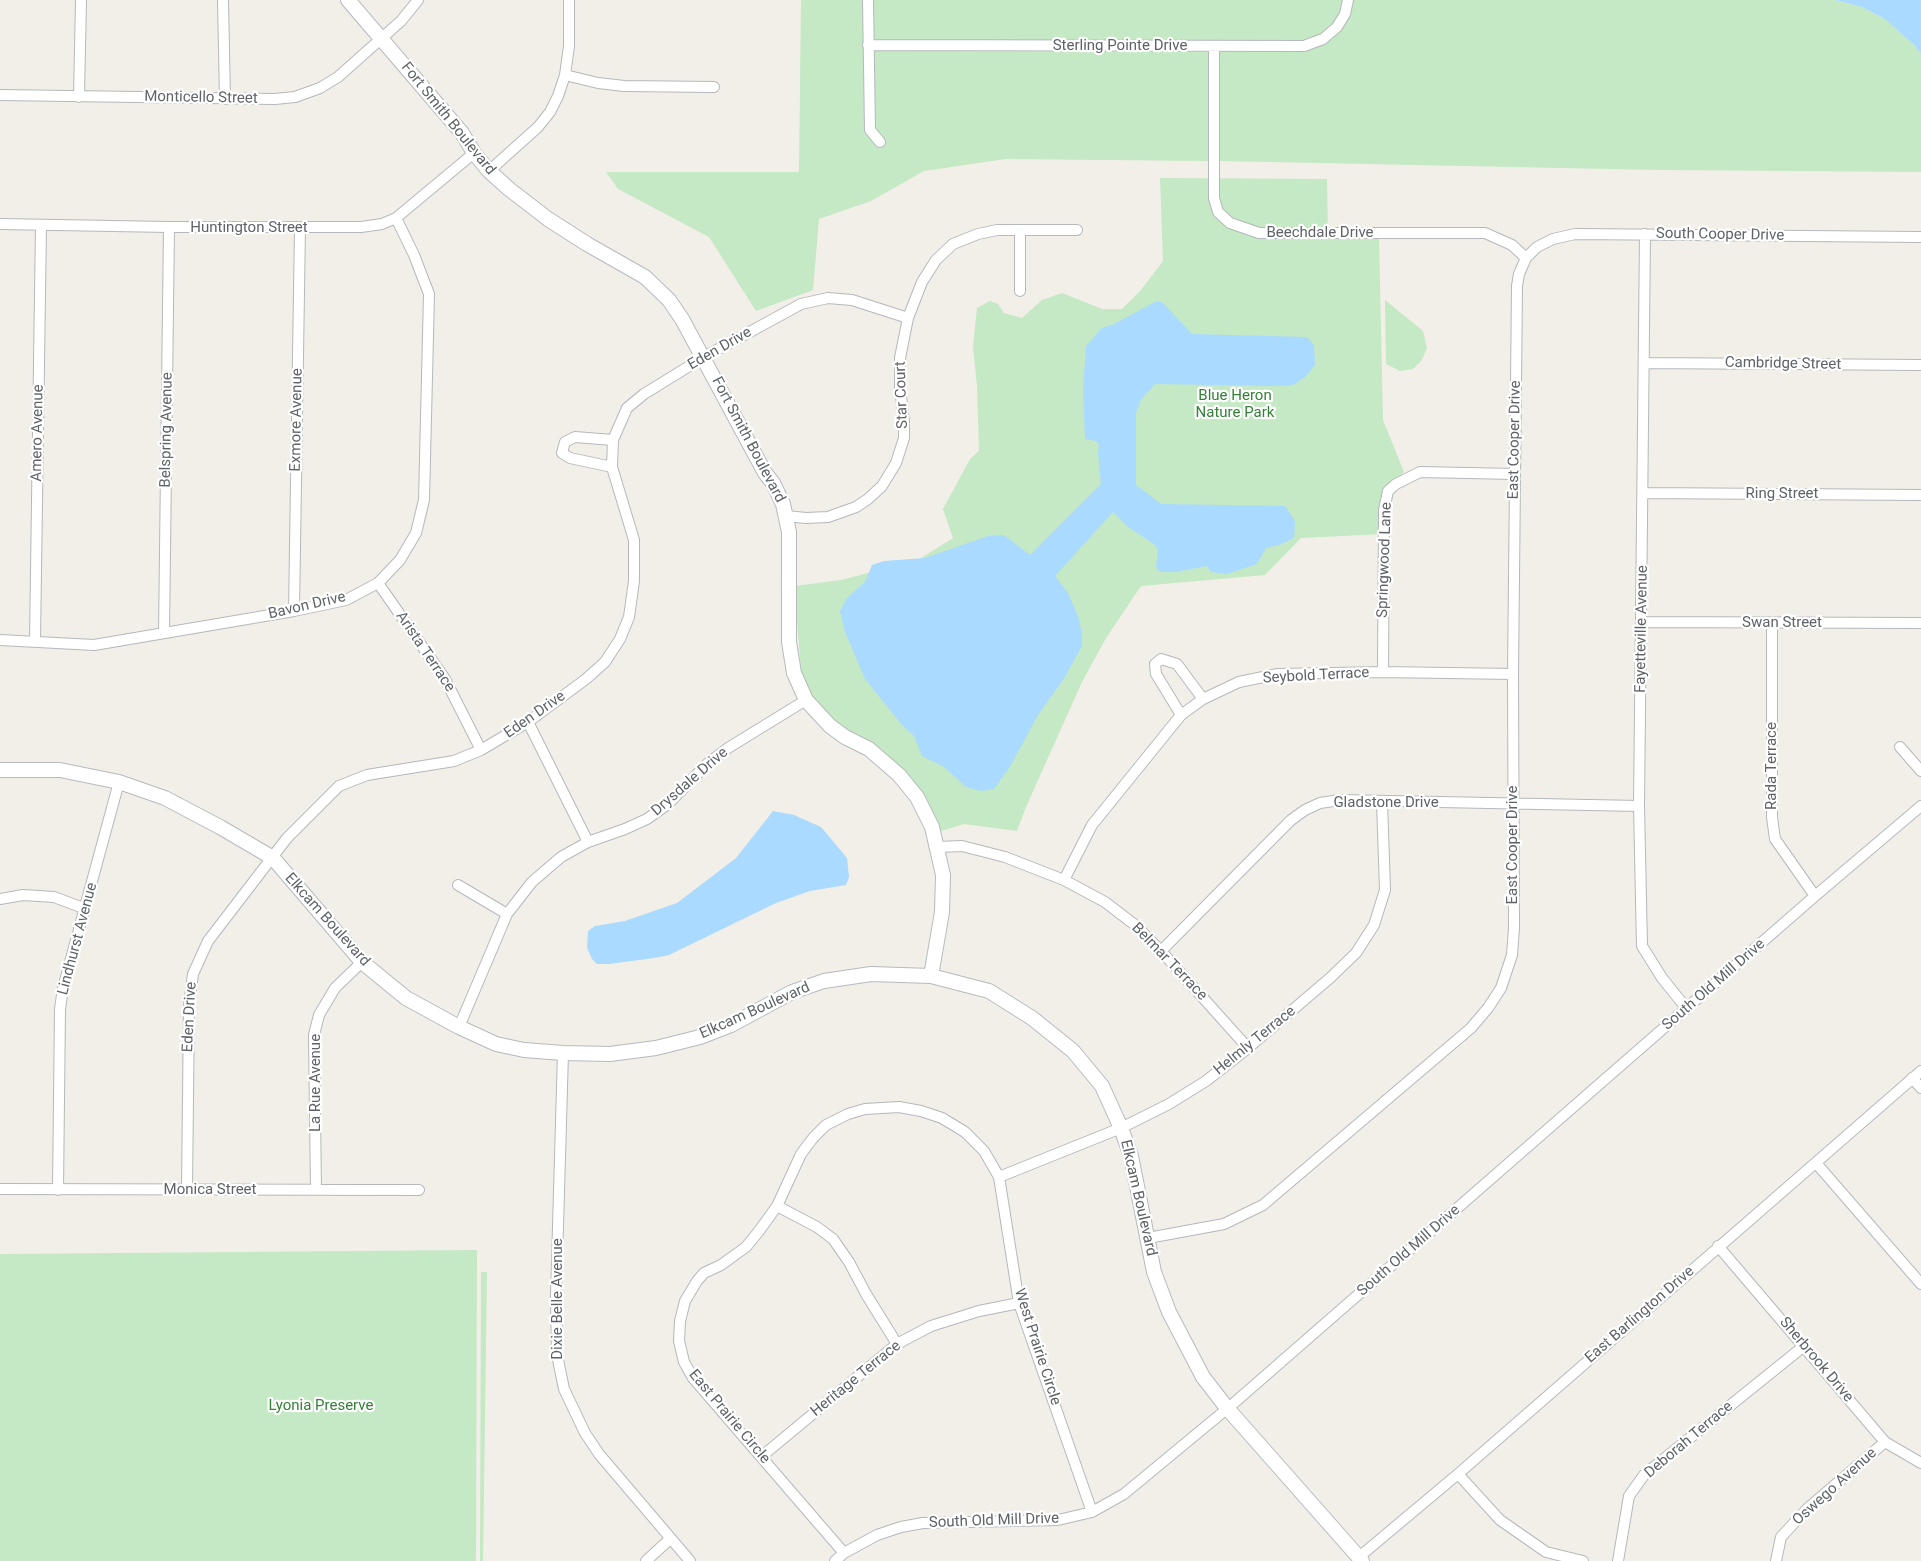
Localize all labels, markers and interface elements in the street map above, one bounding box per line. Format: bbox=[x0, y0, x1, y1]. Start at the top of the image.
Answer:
street label: Sterling Pointe Drive bbox=[1053, 37, 1187, 55]
street label: Fort Smith Boulevard bbox=[397, 59, 499, 179]
street label: Monticello Street bbox=[144, 88, 258, 108]
street label: Huntington Street bbox=[190, 219, 308, 237]
street label: Beechdale Drive bbox=[1266, 224, 1374, 242]
street label: South Cooper Drive bbox=[1656, 225, 1784, 245]
street label: Eden Drive bbox=[685, 324, 755, 374]
street label: Cambridge Street bbox=[1725, 354, 1841, 374]
street label: Star Court bbox=[892, 361, 912, 429]
street label: Exmore Avenue bbox=[287, 368, 307, 472]
street label: Belspring Avenue bbox=[157, 372, 177, 488]
street label: Fort Smith Boulevard bbox=[707, 374, 789, 506]
street label: East Cooper Drive bbox=[1505, 380, 1525, 500]
street label: Amero Avenue bbox=[28, 384, 48, 482]
park label: Blue Heron Nature Park bbox=[1196, 387, 1274, 422]
street label: Ring Street bbox=[1746, 485, 1818, 503]
street label: Springwood Lane bbox=[1374, 502, 1396, 618]
street label: Fayetteville Avenue bbox=[1632, 565, 1652, 693]
street label: Bavon Drive bbox=[267, 588, 347, 624]
street label: Arista Terrace bbox=[392, 608, 458, 696]
street label: Swan Street bbox=[1742, 614, 1822, 632]
street label: Seybold Terrace bbox=[1262, 664, 1370, 688]
street label: Eden Drive bbox=[501, 687, 569, 743]
street label: Rada Terrace bbox=[1763, 722, 1781, 810]
street label: Drysdale Drive bbox=[648, 744, 732, 820]
street label: East Cooper Drive bbox=[1504, 786, 1522, 904]
street label: Gladstone Drive bbox=[1333, 794, 1439, 812]
street label: Elkcam Boulevard bbox=[281, 870, 373, 970]
street label: Lindhurst Avenue bbox=[54, 881, 102, 997]
street label: Belmar Terrace bbox=[1127, 919, 1211, 1005]
street label: South Old Mill Drive bbox=[1659, 935, 1769, 1035]
street label: Elkcam Boulevard bbox=[697, 979, 813, 1043]
street label: Eden Drive bbox=[179, 981, 201, 1053]
street label: Helmly Terrace bbox=[1211, 1003, 1299, 1079]
street label: La Rue Avenue bbox=[307, 1034, 325, 1132]
street label: Elkcam Boulevard bbox=[1116, 1138, 1160, 1258]
street label: Monica Street bbox=[164, 1181, 256, 1199]
street label: South Old Mill Drive bbox=[1354, 1201, 1464, 1301]
street label: Dixie Belle Avenue bbox=[549, 1238, 567, 1360]
street label: East Barlington Drive bbox=[1582, 1263, 1698, 1367]
street label: West Prairie Circle bbox=[1010, 1286, 1064, 1408]
street label: Sherbrook Drive bbox=[1775, 1314, 1857, 1406]
street label: Heritage Terrace bbox=[807, 1337, 905, 1421]
street label: East Prairie Circle bbox=[684, 1366, 774, 1468]
park label: Lyonia Preserve bbox=[269, 1397, 373, 1415]
street label: Deborah Terrace bbox=[1641, 1398, 1737, 1482]
street label: Oswego Avenue bbox=[1789, 1445, 1881, 1529]
street label: South Old Mill Drive bbox=[929, 1510, 1059, 1532]

